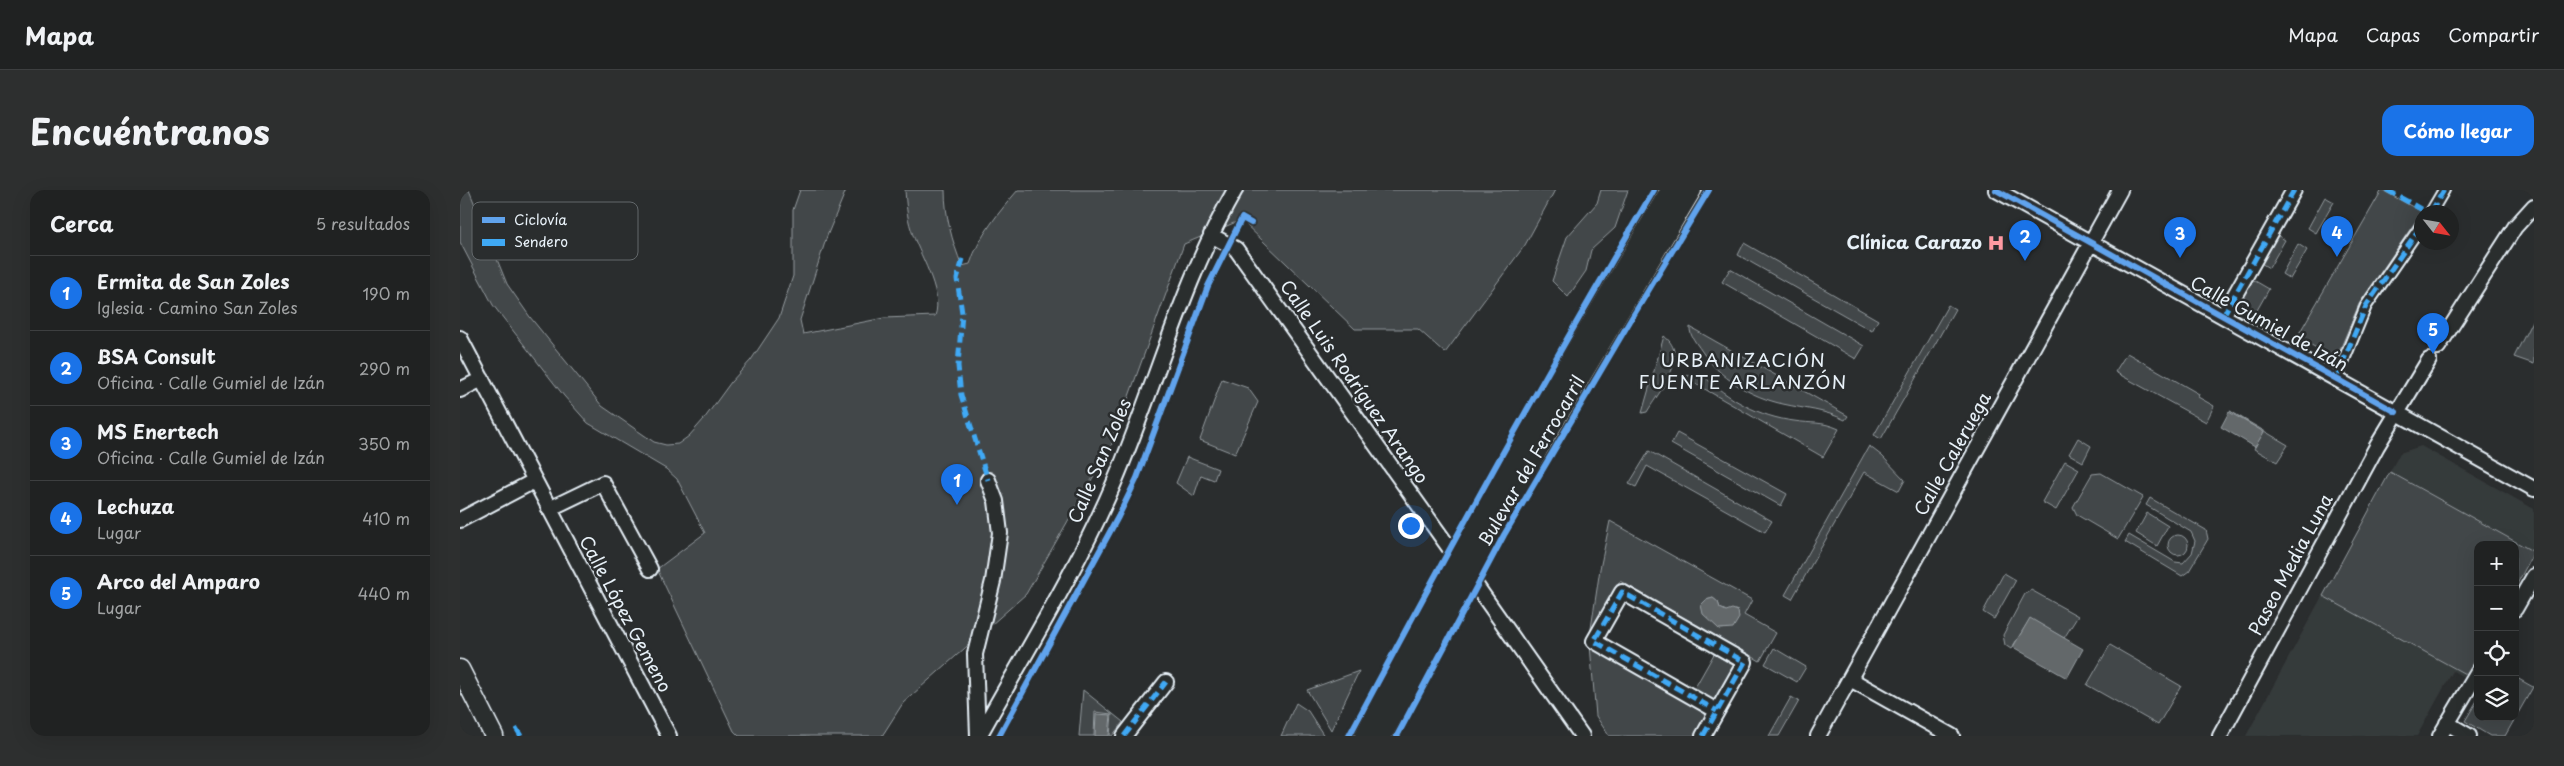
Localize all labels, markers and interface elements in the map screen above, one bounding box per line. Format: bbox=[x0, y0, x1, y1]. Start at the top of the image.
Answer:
text: Mapa bbox=[25, 17, 94, 53]
text: Mapa bbox=[2288, 21, 2338, 48]
text: Capas bbox=[2366, 21, 2420, 48]
text: Compartir bbox=[2448, 21, 2539, 48]
text: Encuéntranos bbox=[30, 104, 270, 157]
button: Cómo llegar bbox=[2382, 105, 2534, 156]
legend bbox=[472, 202, 638, 260]
north arrow bbox=[2414, 205, 2459, 250]
text: Cerca bbox=[50, 207, 114, 239]
text: Ciclovía bbox=[514, 209, 567, 230]
text: 5 resultados bbox=[316, 211, 410, 235]
pin: 4 bbox=[2321, 216, 2353, 257]
pin: 3 bbox=[2164, 217, 2196, 258]
pin: 2 bbox=[2009, 220, 2041, 261]
place label: Clínica Carazo bbox=[1847, 228, 1982, 255]
text: Sendero bbox=[514, 231, 568, 252]
hospital icon: Clínica Carazo bbox=[1986, 233, 2006, 253]
text: Ermita de San Zoles bbox=[97, 267, 290, 295]
street label: Calle Gumiel de Izán bbox=[2186, 268, 2354, 377]
street label: Calle Luis Rodríguez Arango bbox=[1274, 274, 1436, 488]
text: 1 bbox=[62, 281, 70, 305]
text: 190 m bbox=[362, 281, 410, 305]
text: Iglesia · Camino San Zoles bbox=[97, 295, 297, 319]
pin: 5 bbox=[2417, 313, 2449, 354]
text: BSA Consult bbox=[97, 342, 216, 370]
district label: URBANIZACIÓN FUENTE ARLANZÓN bbox=[1639, 345, 1847, 395]
text: 2 bbox=[60, 356, 72, 380]
text: 290 m bbox=[359, 356, 410, 380]
text: Oficina · Calle Gumiel de Izán bbox=[97, 370, 325, 394]
street label: Bulevar del Ferrocarril bbox=[1471, 370, 1591, 551]
street label: Calle Caleruega bbox=[1906, 386, 1997, 520]
street label: Calle San Zoles bbox=[1060, 394, 1137, 527]
text: MS Enertech bbox=[97, 417, 219, 445]
text: 3 bbox=[61, 431, 71, 455]
text: 350 m bbox=[358, 431, 410, 455]
text: Oficina · Calle Gumiel de Izán bbox=[97, 445, 325, 469]
pin: 1 bbox=[941, 464, 973, 505]
street label: Paseo Media Luna bbox=[2241, 488, 2339, 640]
text: Lechuza bbox=[97, 492, 174, 520]
text: 4 bbox=[61, 506, 71, 530]
text: 410 m bbox=[362, 506, 410, 530]
your location bbox=[1398, 513, 1424, 539]
text: Lugar bbox=[97, 520, 141, 544]
street label: Calle López Gemeno bbox=[574, 530, 679, 697]
map controls bbox=[2474, 541, 2519, 721]
button: + bbox=[2474, 541, 2519, 586]
text: Arco del Amparo bbox=[97, 567, 260, 595]
text: 5 bbox=[61, 581, 71, 605]
text: 440 m bbox=[358, 581, 410, 605]
button: − bbox=[2474, 586, 2519, 631]
text: Lugar bbox=[97, 595, 141, 619]
button: locate bbox=[2474, 631, 2519, 676]
button: layers bbox=[2474, 676, 2519, 721]

